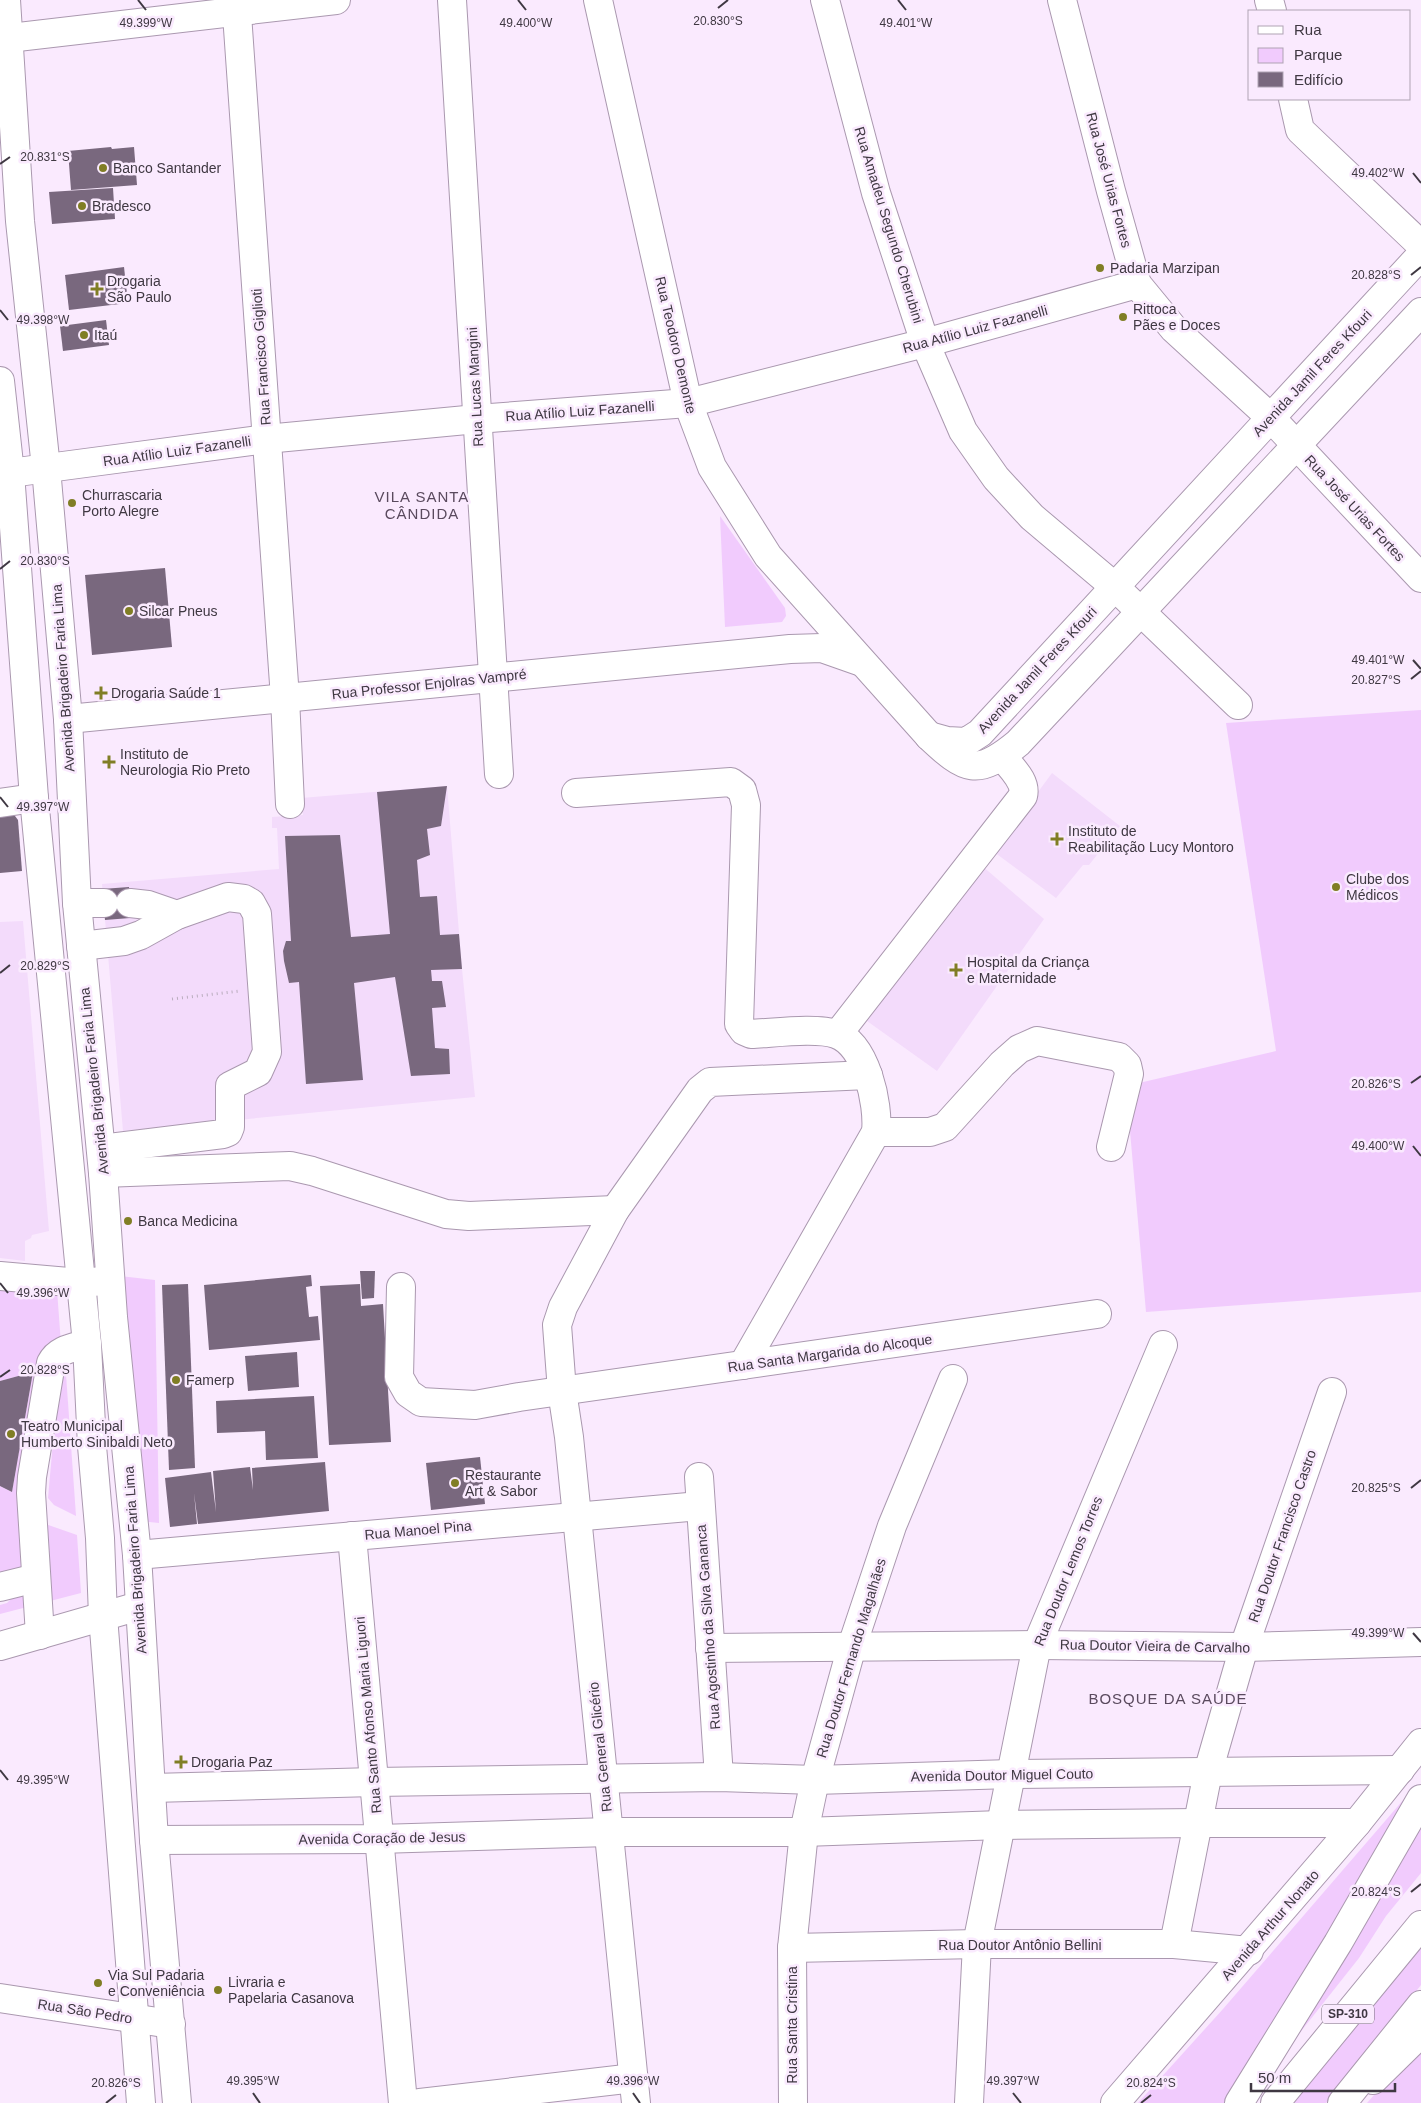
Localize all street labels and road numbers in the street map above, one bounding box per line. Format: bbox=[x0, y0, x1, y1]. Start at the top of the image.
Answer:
street label: Rua José Urias Fortes bbox=[1083, 111, 1135, 249]
street label: Rua Amadeu Segundo Cherubini bbox=[851, 125, 927, 325]
street label: Rua Teodoro Demonte bbox=[652, 275, 700, 416]
street label: Rua Francisco Giglioti bbox=[248, 288, 274, 426]
street label: Rua Atílio Luiz Fazanelli bbox=[901, 302, 1049, 356]
street label: Avenida Jamil Feres Kfouri bbox=[1249, 306, 1375, 440]
street label: Rua Lucas Mangini bbox=[464, 327, 486, 447]
street label: Rua Atílio Luiz Fazanelli bbox=[505, 398, 655, 424]
street label: Rua Atílio Luiz Fazanelli bbox=[102, 433, 252, 469]
street label: Rua José Urias Fortes bbox=[1302, 452, 1408, 564]
street label: Avenida Brigadeiro Faria Lima bbox=[48, 583, 78, 772]
street label: Avenida Jamil Feres Kfouri bbox=[974, 603, 1100, 737]
street label: Rua Professor Enjolras Vampré bbox=[331, 666, 527, 702]
street label: Avenida Brigadeiro Faria Lima bbox=[76, 986, 112, 1175]
street label: Rua Santa Margarida do Alcoque bbox=[727, 1331, 933, 1375]
street label: Rua Doutor Francisco Castro bbox=[1245, 1447, 1319, 1624]
street label: Avenida Brigadeiro Faria Lima bbox=[120, 1465, 150, 1654]
street label: Rua Doutor Lemos Torres bbox=[1031, 1494, 1105, 1648]
street label: Rua Manoel Pina bbox=[364, 1517, 472, 1543]
street label: Rua Agostinho da Silva Gananca bbox=[693, 1524, 723, 1730]
street label: Rua Doutor Fernando Magalhães bbox=[813, 1556, 889, 1760]
street label: Rua Santo Afonso Maria Liguori bbox=[351, 1616, 385, 1814]
street label: Rua Doutor Vieira de Carvalho bbox=[1060, 1636, 1251, 1656]
street label: Rua General Glicério bbox=[585, 1681, 615, 1813]
street label: Avenida Doutor Miguel Couto bbox=[911, 1765, 1094, 1785]
street label: Avenida Coração de Jesus bbox=[298, 1829, 466, 1847]
street label: Avenida Arthur Nonato bbox=[1218, 1867, 1322, 1983]
street label: Rua Doutor Antônio Bellini bbox=[938, 1937, 1102, 1953]
street label: Rua Santa Cristina bbox=[784, 1966, 800, 2084]
street label: Rua São Pedro bbox=[36, 1996, 134, 2026]
road number: SP-310 bbox=[1322, 2005, 1374, 2024]

